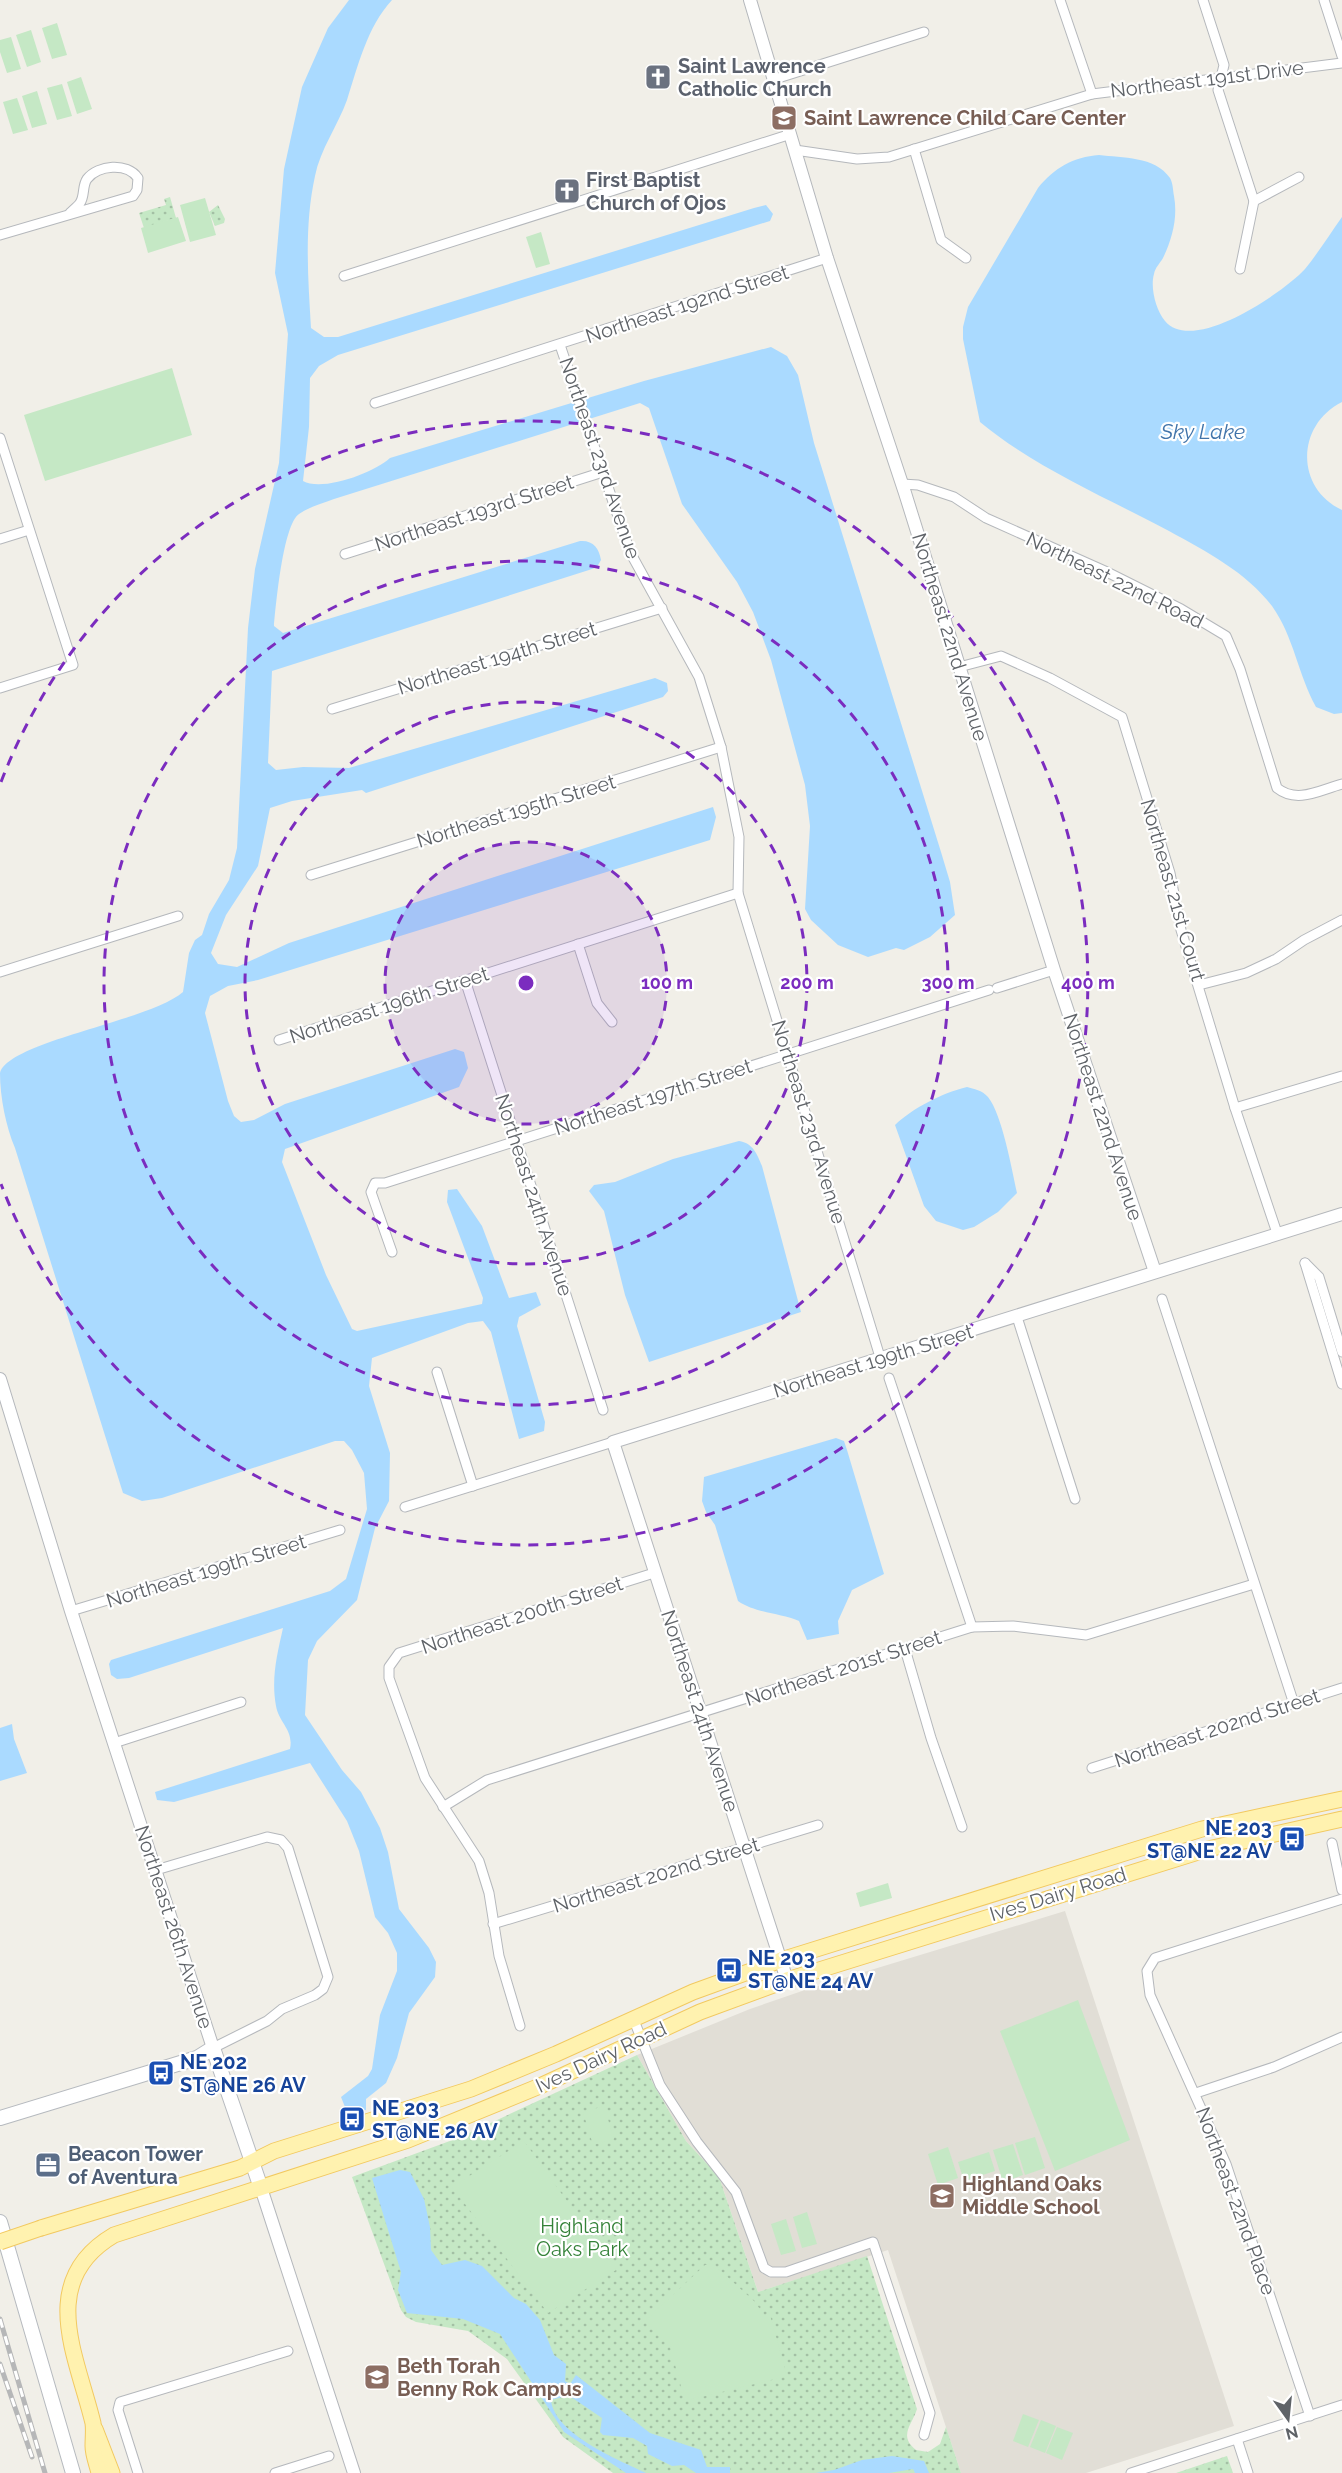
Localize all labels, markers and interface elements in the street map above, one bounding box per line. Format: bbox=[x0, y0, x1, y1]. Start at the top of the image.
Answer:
place label: Saint Lawrence Catholic Church bbox=[678, 54, 832, 101]
street label: Northeast 191st Drive bbox=[1109, 55, 1305, 103]
church icon: Saint Lawrence Catholic Church bbox=[643, 62, 673, 92]
school or university icon: Saint Lawrence Child Care Center bbox=[769, 103, 799, 133]
place label: Saint Lawrence Child Care Center bbox=[804, 106, 1126, 130]
place label: First Baptist Church of Ojos bbox=[586, 168, 726, 215]
church icon: First Baptist Church of Ojos bbox=[552, 176, 582, 206]
street label: Northeast 192nd Street bbox=[582, 260, 792, 348]
street label: Northeast 23rd Avenue bbox=[554, 354, 646, 562]
water label: Sky Lake bbox=[1160, 419, 1245, 444]
street label: Northeast 193rd Street bbox=[372, 469, 577, 556]
street label: Northeast 22nd Road bbox=[1022, 527, 1208, 633]
street label: Northeast 22nd Avenue bbox=[907, 530, 993, 744]
street label: Northeast 194th Street bbox=[395, 616, 600, 700]
street label: Northeast 195th Street bbox=[414, 769, 619, 853]
street label: Northeast 21st Court bbox=[1136, 796, 1211, 984]
street label: Northeast 196th Street bbox=[286, 961, 492, 1049]
text: 100 m bbox=[641, 972, 693, 993]
text: 200 m bbox=[780, 972, 834, 993]
text: 300 m bbox=[921, 972, 975, 993]
text: 400 m bbox=[1061, 972, 1115, 993]
centre of rings bbox=[516, 973, 536, 993]
street label: Northeast 22nd Avenue bbox=[1058, 1010, 1148, 1224]
street label: Northeast 23rd Avenue bbox=[767, 1017, 851, 1227]
street label: Northeast 197th Street bbox=[551, 1054, 755, 1140]
street label: Northeast 24th Avenue bbox=[490, 1091, 578, 1299]
street label: Northeast 199th Street bbox=[770, 1319, 976, 1403]
street label: Northeast 199th Street bbox=[103, 1529, 309, 1613]
street label: Northeast 200th Street bbox=[418, 1571, 626, 1659]
street label: Northeast 24th Avenue bbox=[656, 1607, 744, 1815]
street label: Northeast 201st Street bbox=[742, 1625, 944, 1711]
street label: Northeast 202nd Street bbox=[1111, 1683, 1323, 1773]
place label: NE 203 ST@NE 22 AV bbox=[1147, 1816, 1272, 1863]
street label: Northeast 26th Avenue bbox=[130, 1822, 218, 2032]
bus stop icon: NE 203 ST@NE 22 AV bbox=[1277, 1824, 1307, 1854]
street label: Northeast 202nd Street bbox=[550, 1832, 762, 1918]
street label: Ives Dairy Road bbox=[987, 1862, 1129, 1926]
place label: NE 203 ST@NE 24 AV bbox=[748, 1946, 874, 1993]
bus stop icon: NE 203 ST@NE 24 AV bbox=[714, 1955, 744, 1985]
street label: Ives Dairy Road bbox=[532, 2016, 670, 2098]
place label: NE 202 ST@NE 26 AV bbox=[180, 2050, 306, 2097]
bus stop icon: NE 202 ST@NE 26 AV bbox=[146, 2058, 176, 2088]
place label: NE 203 ST@NE 26 AV bbox=[372, 2096, 498, 2143]
bus stop icon: NE 203 ST@NE 26 AV bbox=[337, 2104, 367, 2134]
street label: Northeast 22nd Place bbox=[1191, 2104, 1281, 2298]
place label: Beacon Tower of Aventura bbox=[68, 2142, 203, 2189]
office icon: Beacon Tower of Aventura bbox=[33, 2150, 63, 2180]
place label: Highland Oaks Middle School bbox=[962, 2172, 1102, 2219]
school or university icon: Highland Oaks Middle School bbox=[927, 2181, 957, 2211]
park label: Highland Oaks Park bbox=[536, 2214, 628, 2261]
place label: Beth Torah Benny Rok Campus bbox=[397, 2354, 582, 2401]
school or university icon: Beth Torah Benny Rok Campus bbox=[362, 2362, 392, 2392]
north arrow bbox=[1258, 2389, 1318, 2449]
text: N bbox=[1283, 2422, 1300, 2444]

